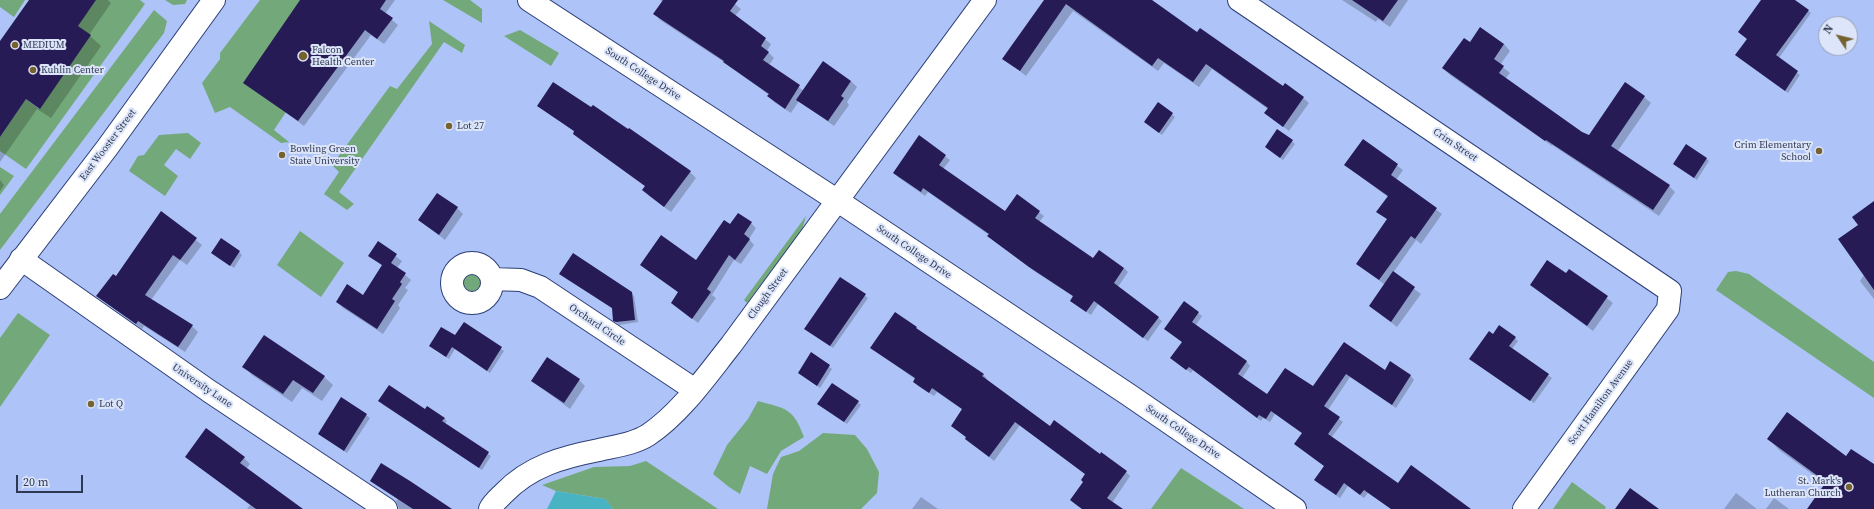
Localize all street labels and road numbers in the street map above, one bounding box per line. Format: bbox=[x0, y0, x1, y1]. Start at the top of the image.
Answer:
street label: South College Drive bbox=[603, 45, 683, 103]
street label: East Wooster Street bbox=[77, 107, 139, 183]
street label: Crim Street bbox=[1431, 126, 1479, 164]
street label: South College Drive bbox=[874, 223, 954, 281]
street label: Clough Street bbox=[746, 266, 790, 322]
street label: Orchard Circle bbox=[567, 302, 627, 348]
street label: Scott Hamilton Avenue bbox=[1566, 357, 1636, 447]
street label: University Lane bbox=[170, 361, 234, 411]
street label: South College Drive bbox=[1143, 403, 1223, 461]

